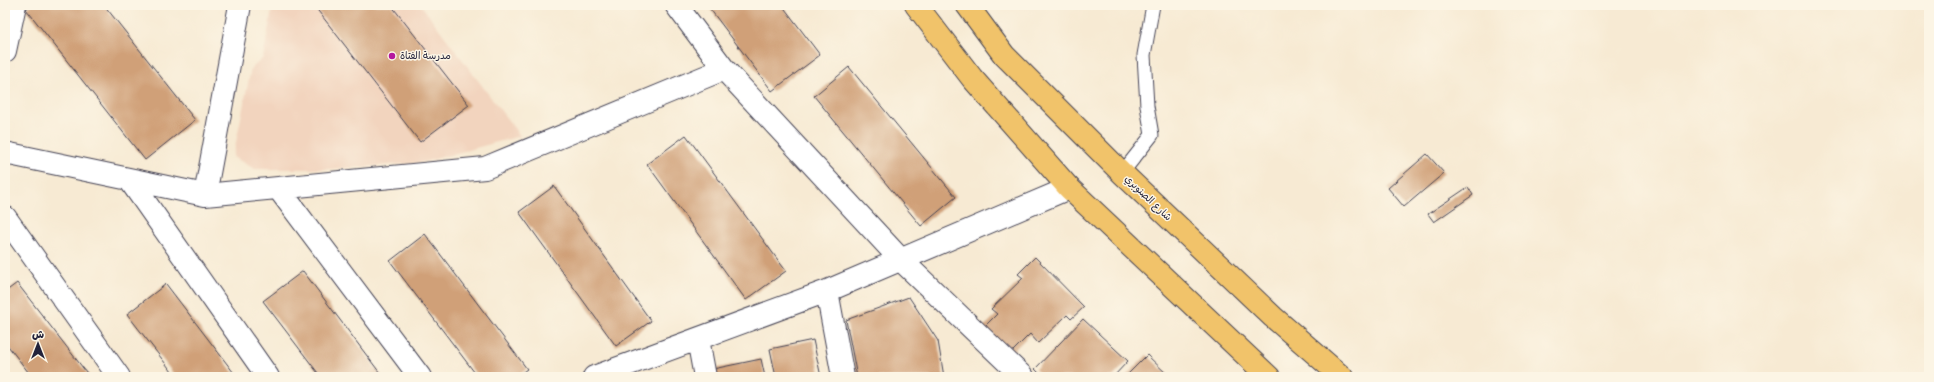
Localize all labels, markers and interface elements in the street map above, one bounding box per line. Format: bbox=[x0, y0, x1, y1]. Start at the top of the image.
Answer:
place label: مدرسة الفتاة bbox=[400, 50, 451, 62]
marker: مدرسة الفتاة bbox=[387, 51, 397, 61]
street label: شارع الصنوبري bbox=[1121, 173, 1174, 225]
north arrow bbox=[18, 324, 58, 364]
text: ش bbox=[32, 328, 44, 341]

